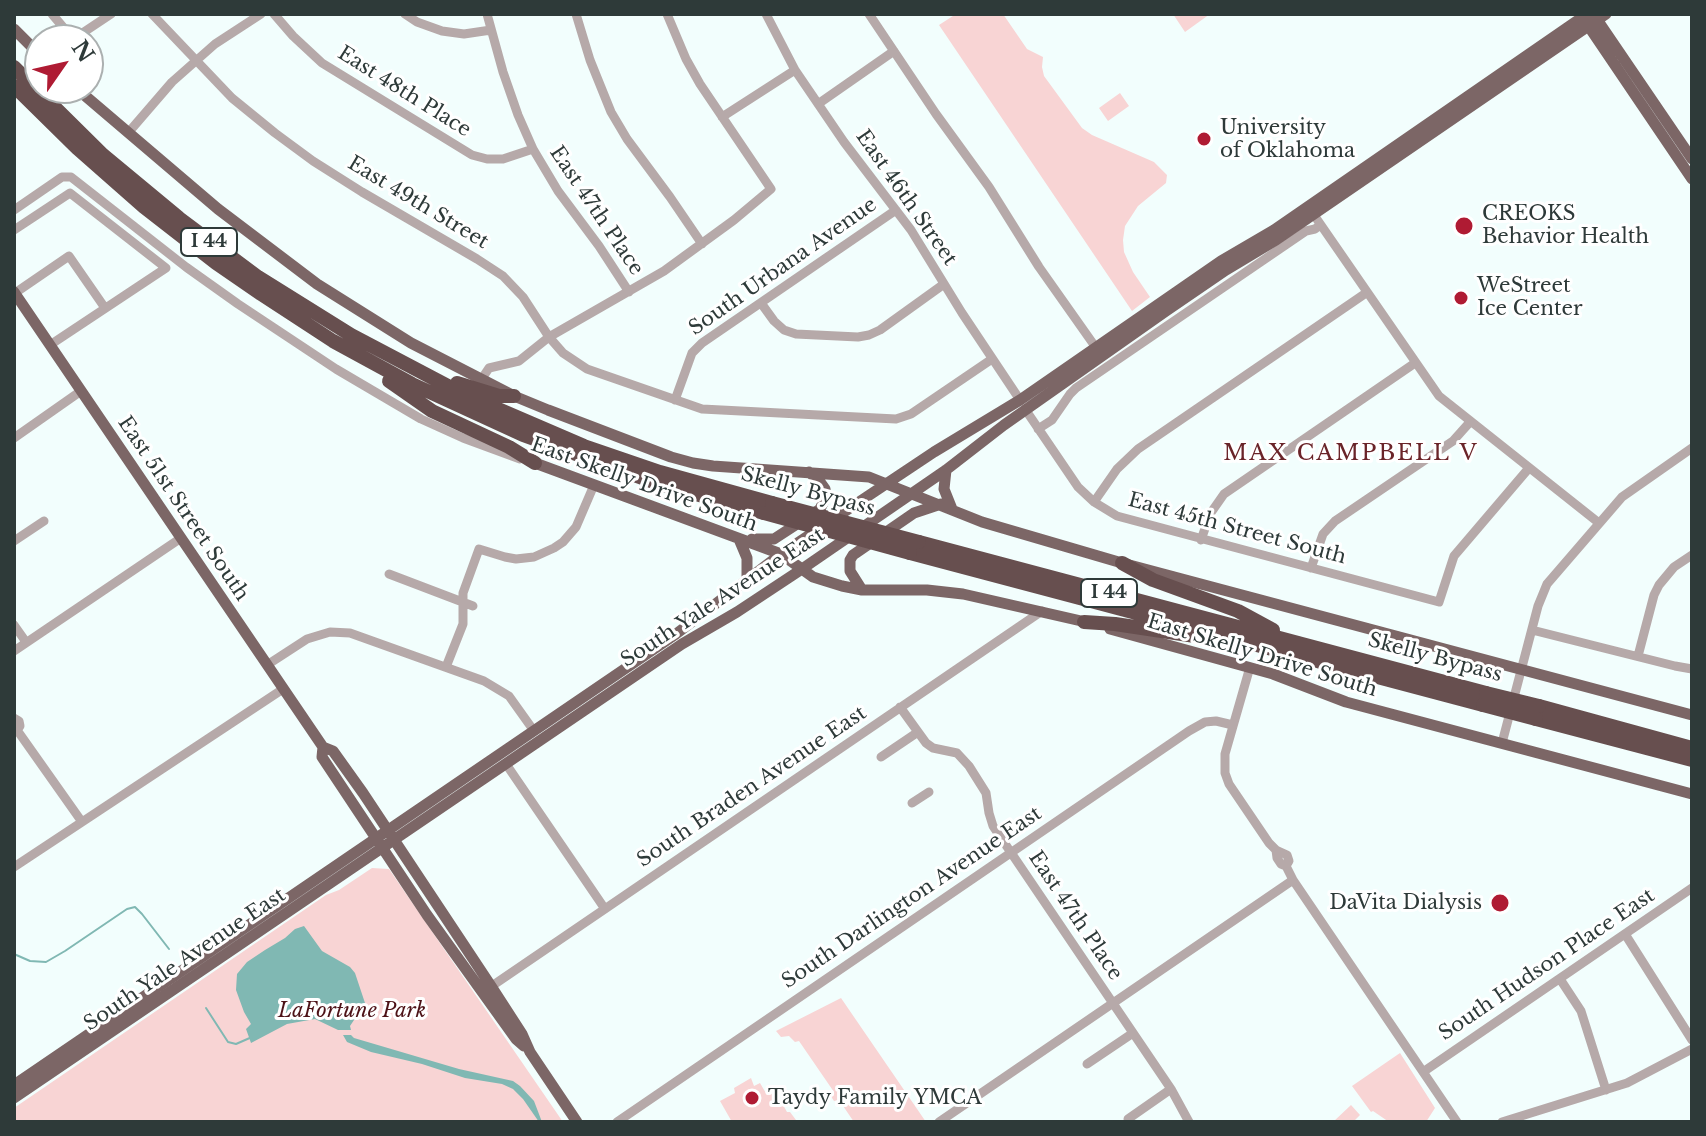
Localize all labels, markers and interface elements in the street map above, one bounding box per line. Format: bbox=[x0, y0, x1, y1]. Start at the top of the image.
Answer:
north arrow bbox=[24, 24, 104, 104]
text: N bbox=[66, 35, 100, 68]
street label: East 48th Place bbox=[333, 41, 475, 143]
place label: University of Oklahoma bbox=[1220, 116, 1355, 163]
street label: East 46th Street bbox=[850, 126, 962, 270]
marker: University of Oklahoma bbox=[1195, 130, 1213, 148]
street label: East 47th Place bbox=[544, 142, 648, 280]
street label: East 49th Street bbox=[343, 152, 493, 254]
street label: South Urbana Avenue bbox=[685, 193, 881, 341]
place label: CREOKS Behavior Health bbox=[1482, 202, 1649, 249]
marker: CREOKS Behavior Health bbox=[1453, 215, 1475, 237]
road number: I 44 bbox=[181, 228, 237, 256]
place label: WeStreet Ice Center bbox=[1477, 274, 1583, 321]
marker: WeStreet Ice Center bbox=[1452, 289, 1470, 307]
street label: East 51st Street South bbox=[112, 412, 254, 606]
street label: East Skelly Drive South bbox=[528, 433, 760, 537]
district label: MAX CAMPBELL V bbox=[1223, 441, 1479, 467]
street label: Skelly Bypass bbox=[738, 463, 878, 521]
street label: East 45th Street South bbox=[1125, 488, 1349, 570]
street label: South Yale Avenue East bbox=[617, 523, 829, 673]
road number: I 44 bbox=[1081, 579, 1137, 607]
street label: East Skelly Drive South bbox=[1144, 610, 1380, 702]
street label: Skelly Bypass bbox=[1365, 629, 1505, 687]
street label: South Braden Avenue East bbox=[633, 701, 871, 873]
street label: South Darlington Avenue East bbox=[778, 802, 1046, 994]
street label: East 47th Place bbox=[1023, 847, 1127, 985]
street label: South Yale Avenue East bbox=[80, 883, 290, 1037]
street label: South Hudson Place East bbox=[1435, 884, 1659, 1046]
place label: DaVita Dialysis bbox=[1329, 891, 1482, 915]
marker: DaVita Dialysis bbox=[1489, 892, 1511, 914]
park label: LaFortune Park bbox=[278, 999, 426, 1023]
place label: Taydy Family YMCA bbox=[768, 1086, 982, 1110]
marker: Taydy Family YMCA bbox=[743, 1089, 761, 1107]

